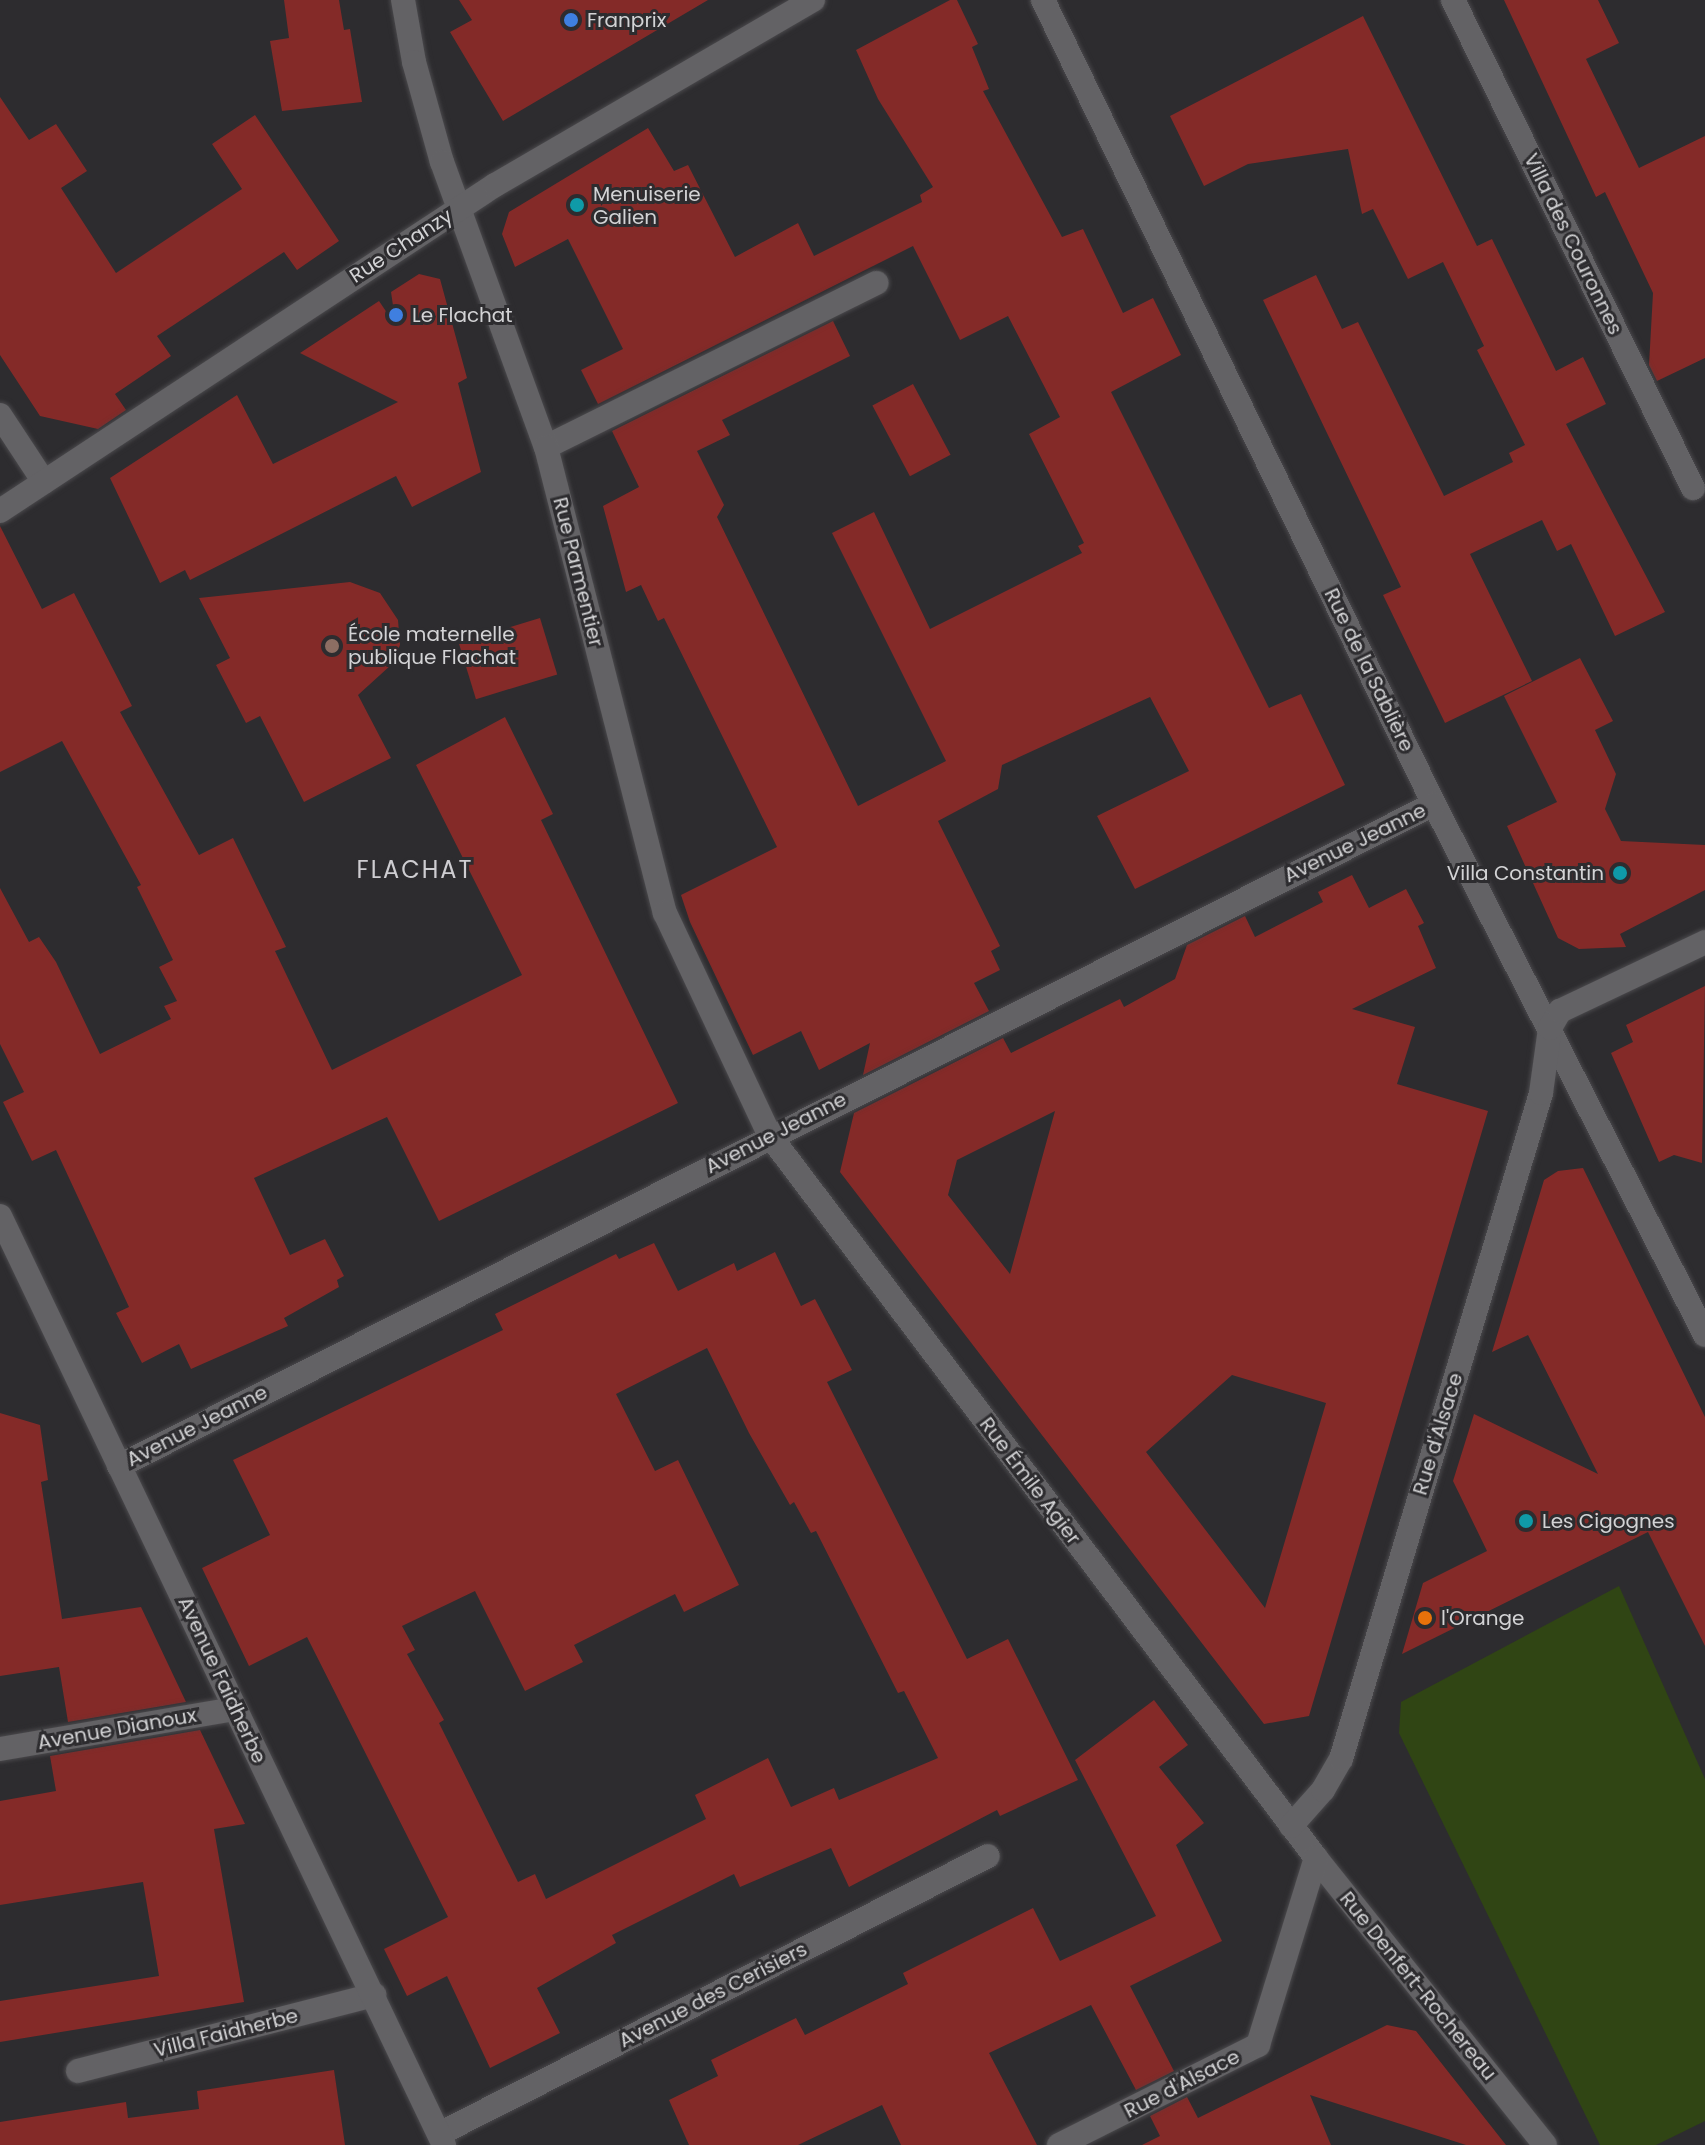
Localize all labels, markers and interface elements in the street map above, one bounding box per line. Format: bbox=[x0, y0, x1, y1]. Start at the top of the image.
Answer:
place label: Franprix bbox=[587, 8, 666, 32]
marker: Franprix bbox=[562, 11, 580, 29]
street label: Villa des Couronnes bbox=[1519, 149, 1627, 339]
place label: Menuiserie Galien bbox=[593, 182, 701, 229]
marker: Menuiserie Galien bbox=[568, 196, 586, 214]
street label: Rue Chanzy bbox=[345, 204, 457, 288]
place label: Le Flachat bbox=[412, 303, 513, 327]
marker: Le Flachat bbox=[387, 306, 405, 324]
street label: Rue Parmentier bbox=[548, 495, 608, 649]
street label: Rue de la Sablière bbox=[1319, 584, 1419, 756]
place label: École maternelle publique Flachat bbox=[348, 622, 516, 669]
marker: École maternelle publique Flachat bbox=[323, 637, 341, 655]
street label: Avenue Jeanne bbox=[1280, 798, 1430, 888]
district label: FLACHAT bbox=[357, 856, 473, 884]
place label: Villa Constantin bbox=[1447, 861, 1604, 885]
marker: Villa Constantin bbox=[1611, 864, 1629, 882]
street label: Avenue Jeanne bbox=[702, 1087, 850, 1179]
street label: Rue d'Alsace bbox=[1408, 1370, 1468, 1498]
street label: Avenue Jeanne bbox=[123, 1380, 271, 1472]
street label: Rue Émile Agier bbox=[974, 1413, 1086, 1549]
place label: Les Cigognes bbox=[1542, 1509, 1675, 1533]
marker: Les Cigognes bbox=[1517, 1512, 1535, 1530]
street label: Avenue Faidherbe bbox=[173, 1593, 271, 1767]
place label: l'Orange bbox=[1441, 1606, 1525, 1630]
marker: l'Orange bbox=[1416, 1609, 1434, 1627]
street label: Avenue Dianoux bbox=[36, 1703, 198, 1755]
street label: Rue Denfert-Rochereau bbox=[1335, 1887, 1501, 2085]
street label: Avenue des Cerisiers bbox=[615, 1937, 811, 2053]
street label: Villa Faidherbe bbox=[151, 2003, 301, 2063]
street label: Rue d'Alsace bbox=[1120, 2045, 1244, 2123]

